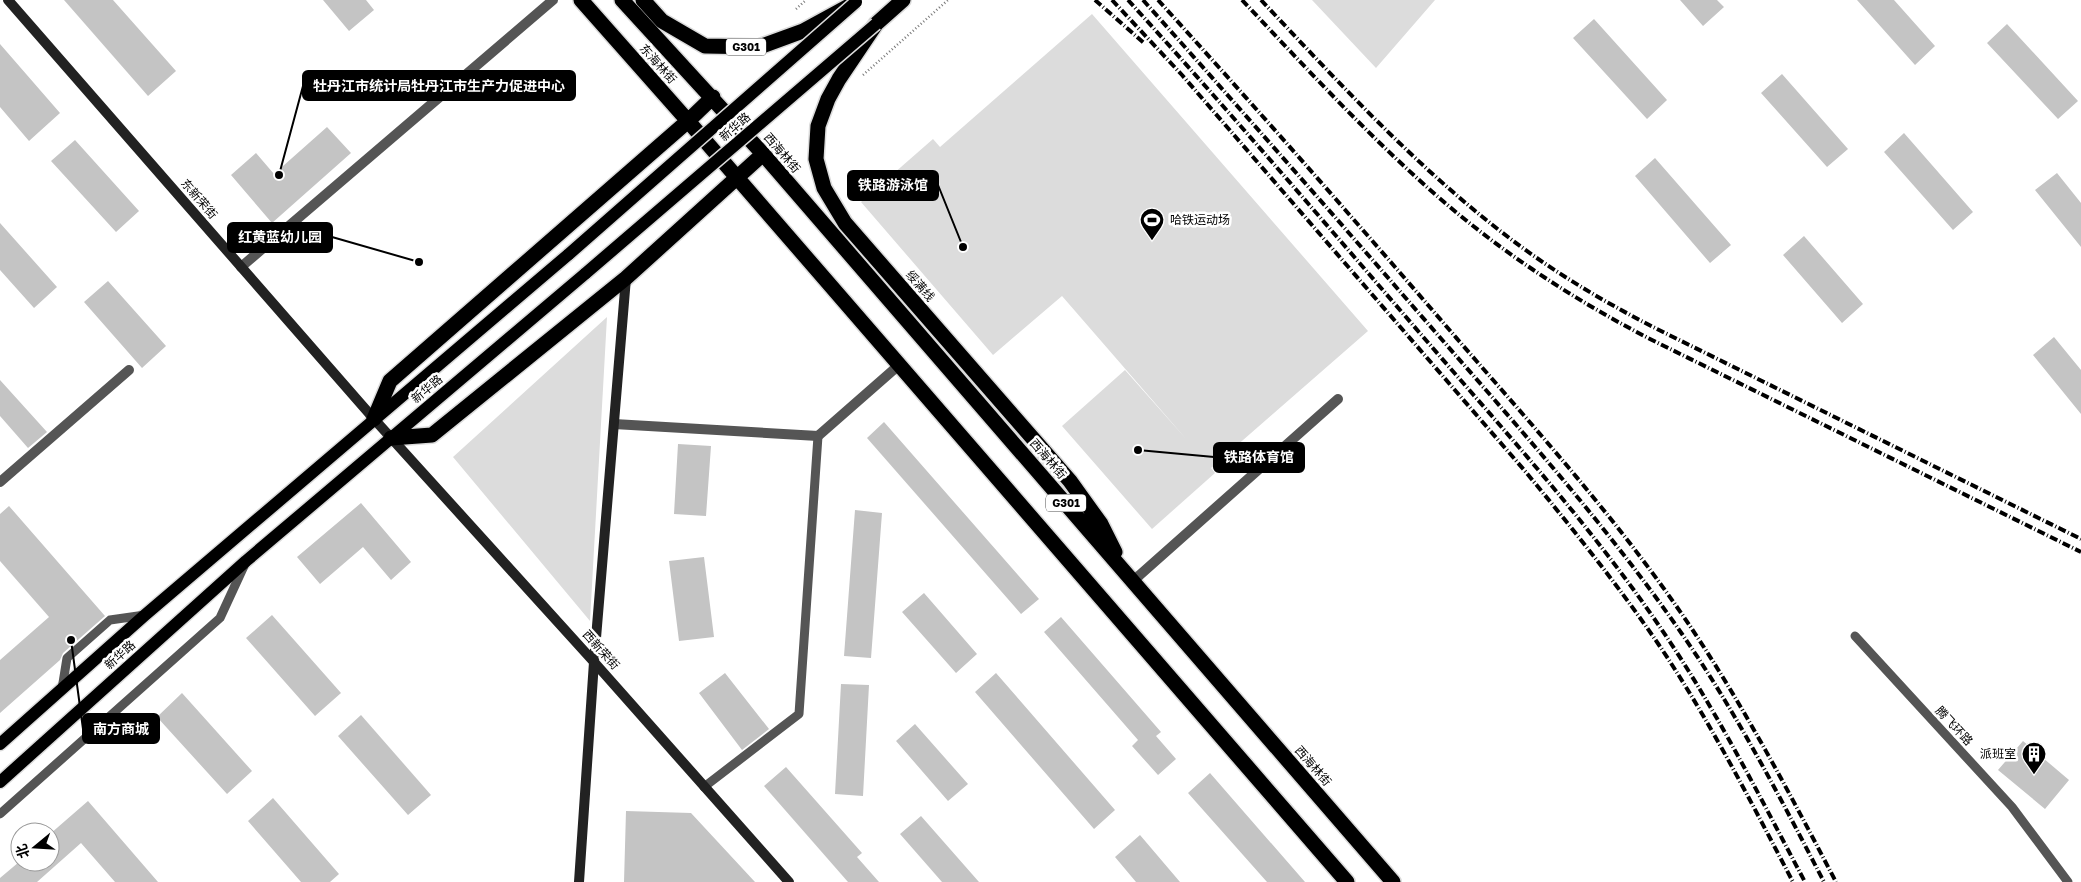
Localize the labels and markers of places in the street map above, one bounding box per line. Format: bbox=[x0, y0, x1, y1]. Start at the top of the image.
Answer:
callout: 牡丹江市统计局牡丹江市生产力促进中心 bbox=[303, 71, 575, 100]
callout: 铁路游泳馆 bbox=[848, 171, 938, 200]
sports icon: 哈铁运动场 bbox=[1139, 207, 1165, 241]
place label: 哈铁运动场 bbox=[1170, 212, 1230, 227]
callout: 红黄蓝幼儿园 bbox=[228, 223, 332, 252]
callout: 铁路体育馆 bbox=[1214, 443, 1304, 472]
callout: 南方商城 bbox=[83, 714, 159, 743]
building icon: 派班室 bbox=[2021, 741, 2047, 775]
place label: 派班室 bbox=[1980, 746, 2016, 761]

